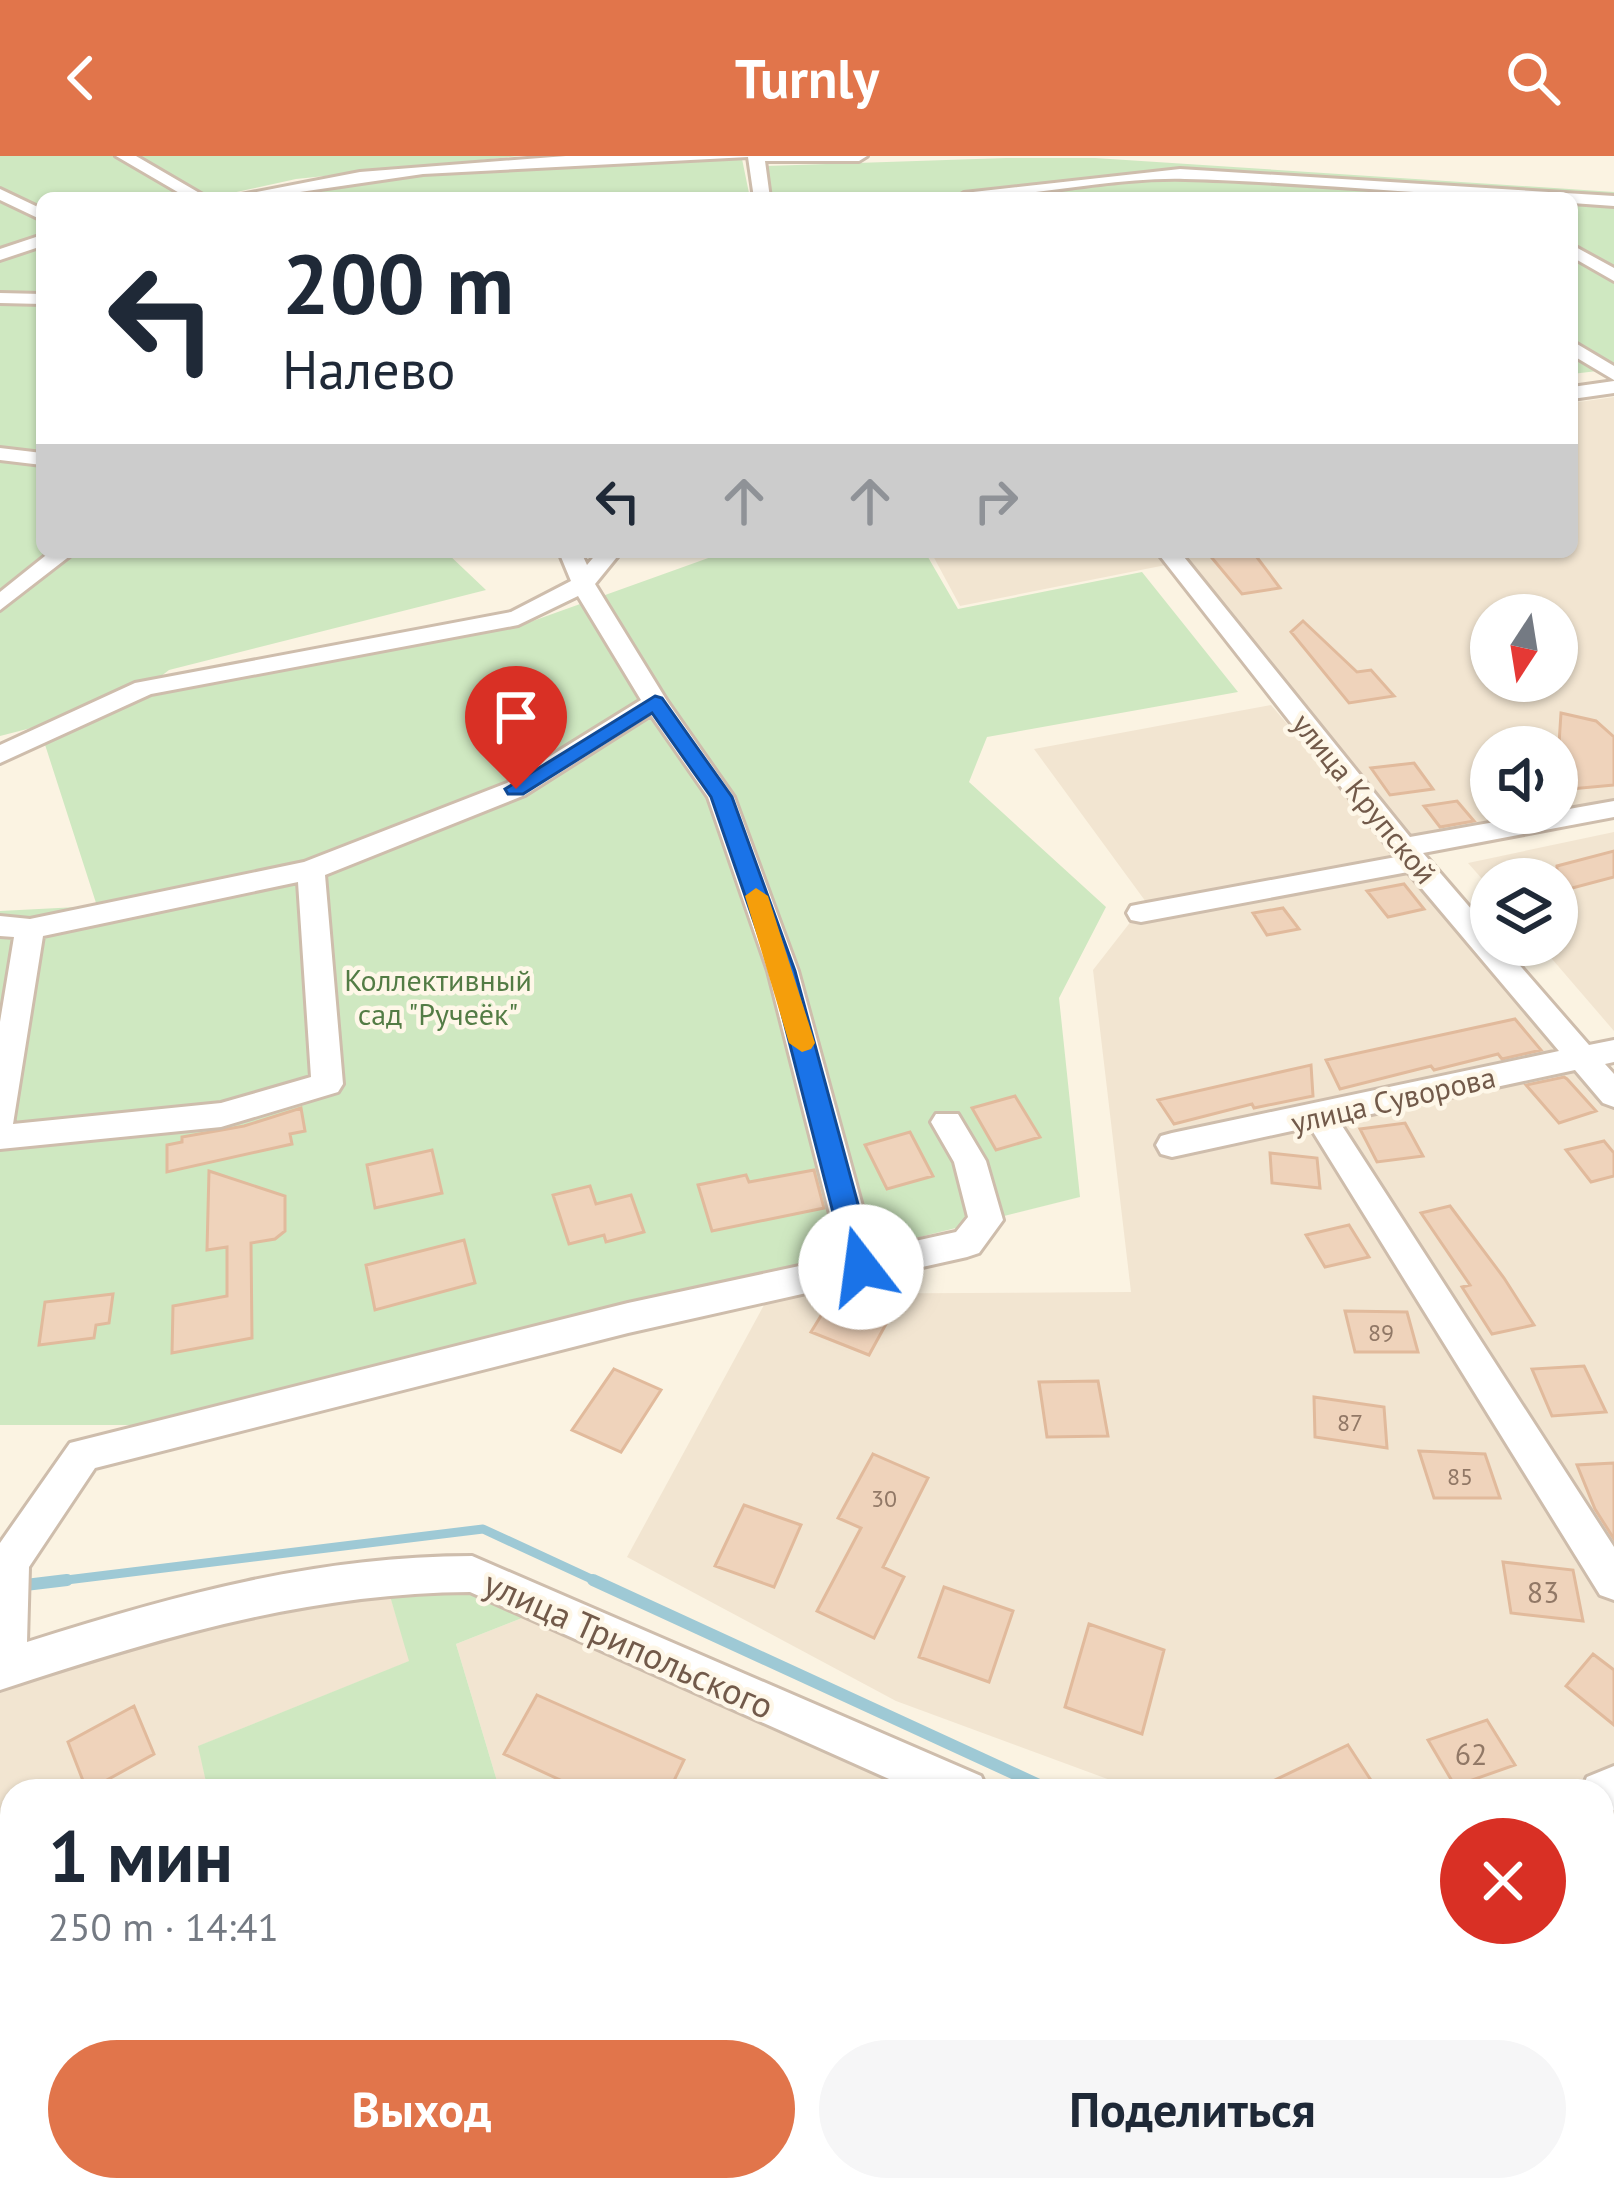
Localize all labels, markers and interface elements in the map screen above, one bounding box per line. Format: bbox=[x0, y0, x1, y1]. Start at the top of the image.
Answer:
text: Turnly bbox=[735, 43, 879, 113]
icon: back bbox=[48, 45, 114, 111]
icon: search bbox=[1500, 45, 1566, 111]
text: 200 m bbox=[282, 228, 514, 337]
icon: left bbox=[84, 240, 240, 396]
text: Налево bbox=[282, 334, 456, 404]
icon: left bbox=[585, 468, 651, 534]
icon: ahead bbox=[711, 468, 777, 534]
icon: ahead bbox=[837, 468, 903, 534]
icon: right bbox=[963, 468, 1029, 534]
north arrow bbox=[1470, 594, 1578, 702]
map controls bbox=[1470, 594, 1578, 966]
pin bbox=[465, 666, 567, 789]
icon: arrive bbox=[483, 684, 549, 750]
street label: улица Крупской bbox=[1284, 705, 1446, 891]
button: sound bbox=[1470, 726, 1578, 834]
button: layers bbox=[1470, 858, 1578, 966]
park label: Коллективный сад "Ручеёк" bbox=[344, 960, 532, 1033]
street label: улица Суворова bbox=[1287, 1057, 1499, 1141]
position arrow bbox=[798, 1204, 924, 1330]
house number: 89 bbox=[1368, 1317, 1394, 1348]
house number: 87 bbox=[1337, 1407, 1363, 1438]
house number: 85 bbox=[1447, 1461, 1473, 1492]
house number: 30 bbox=[871, 1483, 897, 1514]
street label: улица Трипольского bbox=[477, 1559, 781, 1729]
house number: 83 bbox=[1527, 1572, 1559, 1611]
house number: 62 bbox=[1455, 1734, 1487, 1773]
text: 1 мин bbox=[48, 1809, 233, 1902]
button: close bbox=[1440, 1818, 1566, 1944]
text: 250 m · 14:41 bbox=[48, 1901, 279, 1952]
button: Выход bbox=[48, 2040, 795, 2178]
button: Поделиться bbox=[819, 2040, 1566, 2178]

